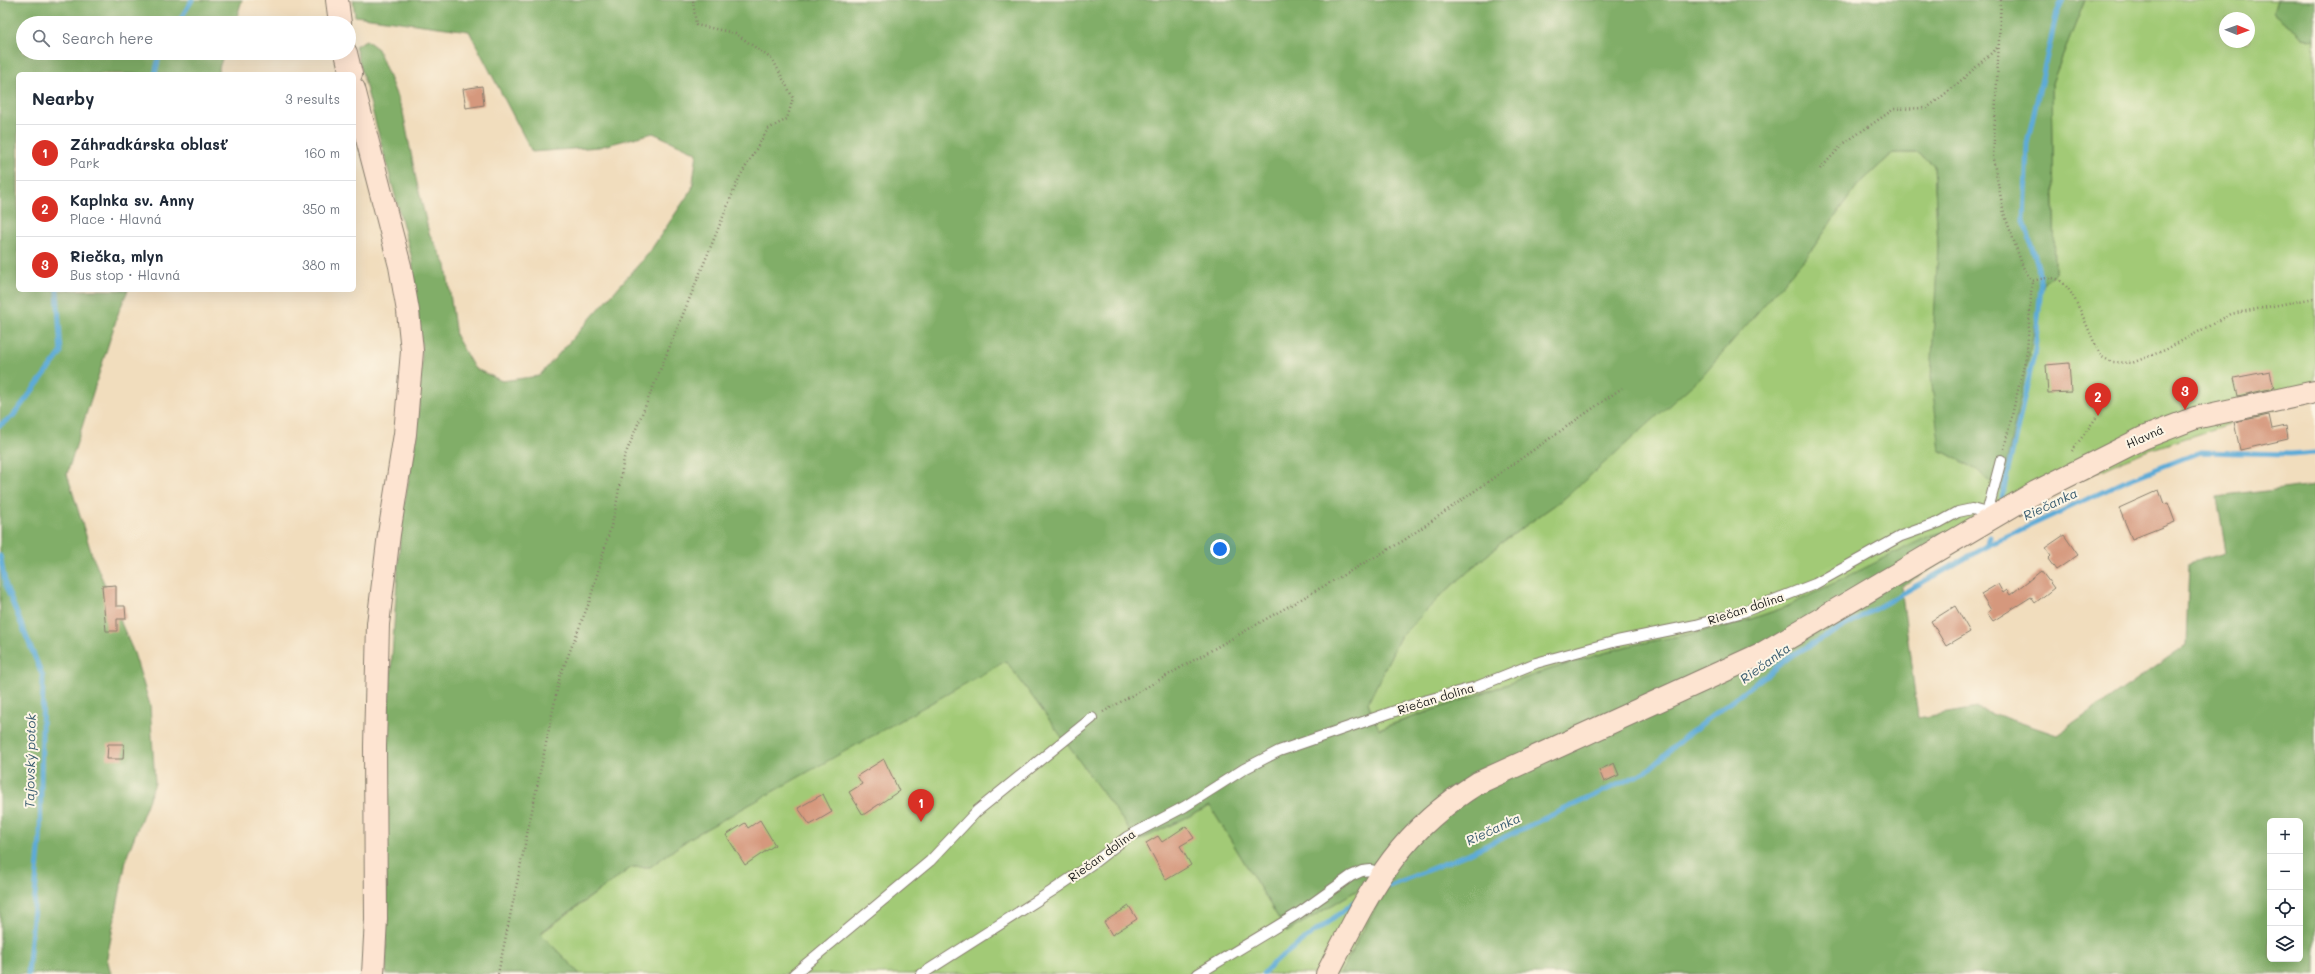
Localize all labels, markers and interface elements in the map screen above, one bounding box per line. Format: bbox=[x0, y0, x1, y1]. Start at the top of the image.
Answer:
north arrow bbox=[2219, 12, 2255, 48]
search box bbox=[16, 16, 356, 60]
icon: search bbox=[30, 27, 52, 49]
text: Search here bbox=[62, 28, 153, 48]
text: Nearby bbox=[32, 87, 94, 109]
text: 3 results bbox=[285, 90, 340, 107]
text: Záhradkárska oblasť bbox=[70, 134, 228, 154]
text: 1 bbox=[42, 144, 48, 161]
text: 160 m bbox=[304, 144, 340, 161]
text: Park bbox=[70, 154, 99, 171]
text: Kaplnka sv. Anny bbox=[70, 190, 195, 210]
text: 2 bbox=[41, 200, 49, 217]
text: 350 m bbox=[302, 200, 340, 217]
text: Place · Hlavná bbox=[70, 210, 162, 227]
text: Riečka, mlyn bbox=[70, 246, 163, 266]
text: 3 bbox=[41, 256, 49, 273]
text: 380 m bbox=[302, 256, 340, 273]
text: Bus stop · Hlavná bbox=[70, 266, 180, 283]
pin: 3 bbox=[2172, 377, 2198, 410]
pin: 2 bbox=[2085, 383, 2111, 416]
street label: Hlavná bbox=[2123, 421, 2166, 451]
water label: Riečanka bbox=[2020, 484, 2080, 524]
your location bbox=[1210, 539, 1230, 559]
street label: Riečan dolina bbox=[1705, 588, 1786, 628]
water label: Riečanka bbox=[1736, 639, 1793, 687]
street label: Riečan dolina bbox=[1395, 679, 1476, 717]
water label: Tajovský potok bbox=[20, 712, 39, 808]
pin: 1 bbox=[908, 789, 934, 822]
water label: Riečanka bbox=[1463, 809, 1523, 849]
map controls bbox=[2267, 818, 2303, 962]
button: + bbox=[2267, 818, 2303, 854]
street label: Riečan dolina bbox=[1065, 825, 1138, 885]
button: − bbox=[2267, 854, 2303, 890]
button: locate bbox=[2267, 890, 2303, 926]
button: layers bbox=[2267, 926, 2303, 962]

